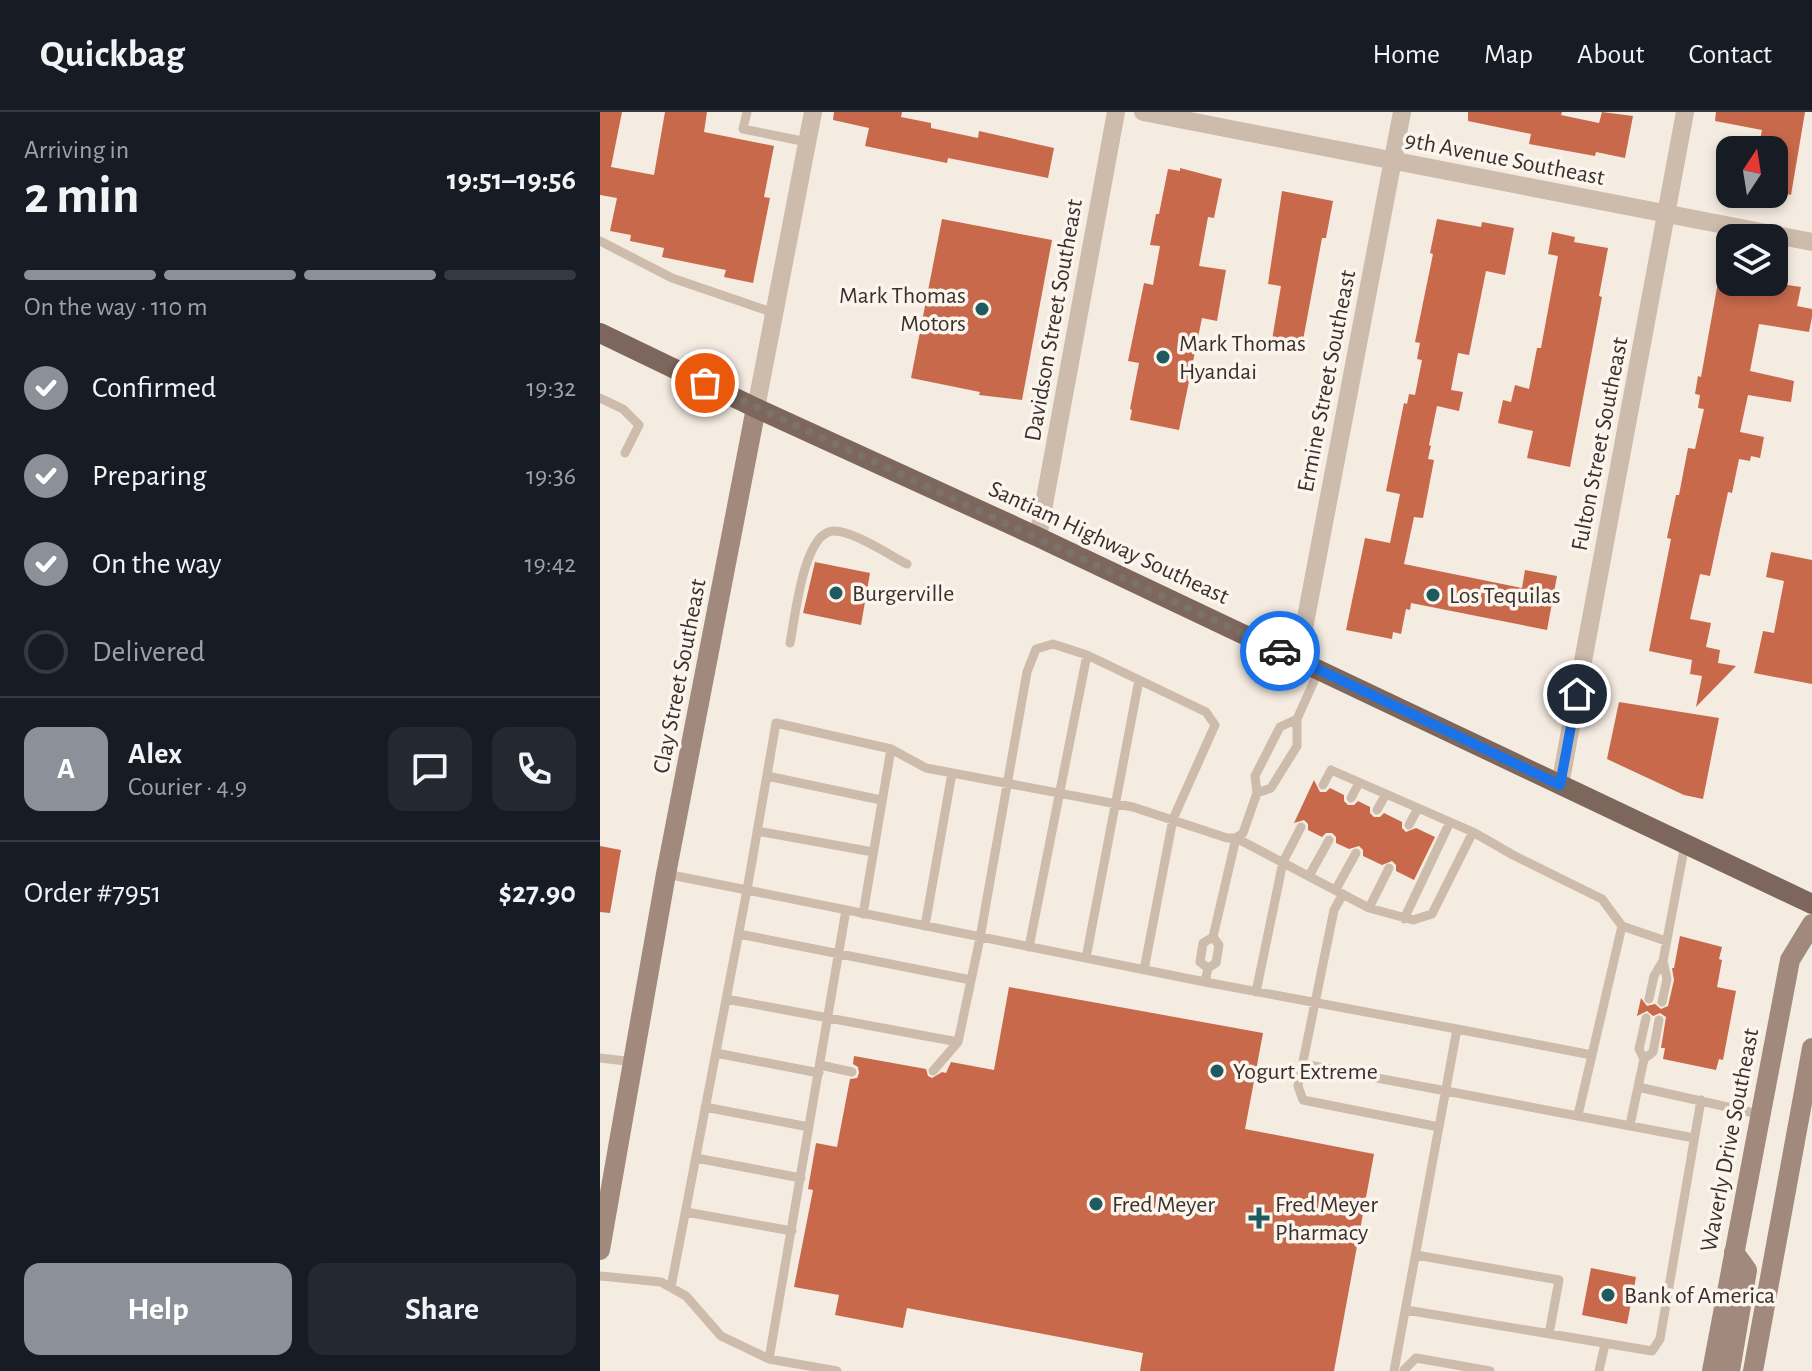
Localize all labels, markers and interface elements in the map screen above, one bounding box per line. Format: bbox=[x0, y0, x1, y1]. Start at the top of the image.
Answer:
text: Quickbag bbox=[40, 36, 185, 74]
text: Home bbox=[1373, 41, 1440, 69]
text: Map bbox=[1484, 41, 1533, 69]
text: About bbox=[1577, 41, 1645, 69]
text: Contact bbox=[1689, 41, 1772, 69]
street label: 9th Avenue Southeast bbox=[1403, 128, 1607, 190]
north arrow bbox=[1716, 136, 1788, 208]
map controls bbox=[1716, 136, 1788, 296]
text: Arriving in bbox=[24, 137, 129, 163]
text: 19:51–19:56 bbox=[447, 165, 576, 195]
text: 2 min bbox=[24, 170, 139, 222]
street label: Davidson Street Southeast bbox=[1021, 197, 1087, 443]
button: layers bbox=[1716, 224, 1788, 296]
street label: Ermine Street Southeast bbox=[1294, 268, 1360, 494]
place label: Mark Thomas Motors bbox=[839, 284, 966, 336]
text: On the way · 110 m bbox=[24, 294, 207, 320]
marker: Mark Thomas Motors bbox=[973, 300, 991, 318]
place label: Mark Thomas Hyandai bbox=[1179, 332, 1306, 384]
street label: Fulton Street Southeast bbox=[1568, 335, 1633, 553]
marker: Mark Thomas Hyandai bbox=[1154, 348, 1172, 366]
pin bbox=[671, 349, 739, 417]
icon: bag bbox=[683, 361, 727, 405]
icon: check bbox=[24, 366, 68, 410]
text: Confirmed bbox=[92, 373, 216, 403]
text: 19:32 bbox=[526, 375, 576, 401]
icon: check bbox=[24, 454, 68, 498]
text: Preparing bbox=[92, 461, 207, 491]
text: 19:36 bbox=[526, 463, 576, 489]
street label: Santiam Highway Southeast bbox=[985, 477, 1233, 609]
icon: check bbox=[24, 542, 68, 586]
text: On the way bbox=[92, 549, 221, 579]
text: 19:42 bbox=[525, 551, 576, 577]
street label: Clay Street Southeast bbox=[649, 577, 711, 775]
place label: Burgerville bbox=[852, 582, 954, 606]
marker: Burgerville bbox=[827, 584, 845, 602]
place label: Los Tequilas bbox=[1449, 584, 1561, 608]
marker: Los Tequilas bbox=[1424, 586, 1442, 604]
courier bbox=[1240, 611, 1320, 691]
icon: car bbox=[1258, 629, 1302, 673]
text: Delivered bbox=[92, 637, 205, 667]
pin bbox=[1543, 660, 1611, 728]
icon: home bbox=[1555, 672, 1599, 716]
button: chat bbox=[388, 727, 472, 811]
button: phone bbox=[492, 727, 576, 811]
text: Alex bbox=[128, 739, 182, 769]
text: A bbox=[57, 754, 75, 784]
text: Courier · 4.9 bbox=[128, 774, 247, 800]
text: Order #7951 bbox=[24, 878, 162, 908]
text: $27.90 bbox=[498, 878, 576, 908]
street label: Waverly Drive Southeast bbox=[1697, 1026, 1764, 1254]
place label: Yogurt Extreme bbox=[1233, 1060, 1378, 1084]
marker: Yogurt Extreme bbox=[1208, 1062, 1226, 1080]
place label: Fred Meyer bbox=[1112, 1193, 1215, 1217]
place label: Fred Meyer Pharmacy bbox=[1275, 1193, 1378, 1245]
marker: Fred Meyer bbox=[1087, 1195, 1105, 1213]
marker: Fred Meyer Pharmacy bbox=[1250, 1209, 1268, 1227]
button: Help bbox=[24, 1263, 292, 1355]
button: Share bbox=[308, 1263, 576, 1355]
place label: Bank of America bbox=[1624, 1284, 1775, 1308]
marker: Bank of America bbox=[1599, 1286, 1617, 1304]

